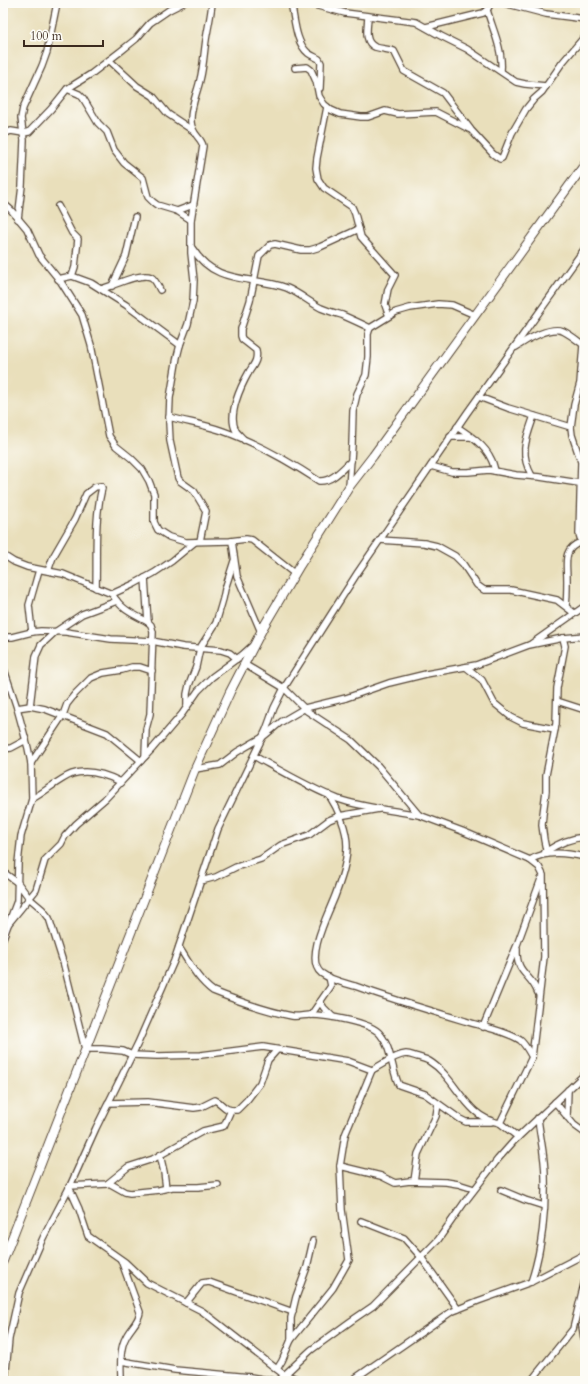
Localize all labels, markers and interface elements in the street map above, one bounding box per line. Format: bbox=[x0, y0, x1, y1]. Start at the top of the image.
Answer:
scale bar bbox=[24, 22, 103, 48]
text: 100 m bbox=[30, 28, 63, 44]

